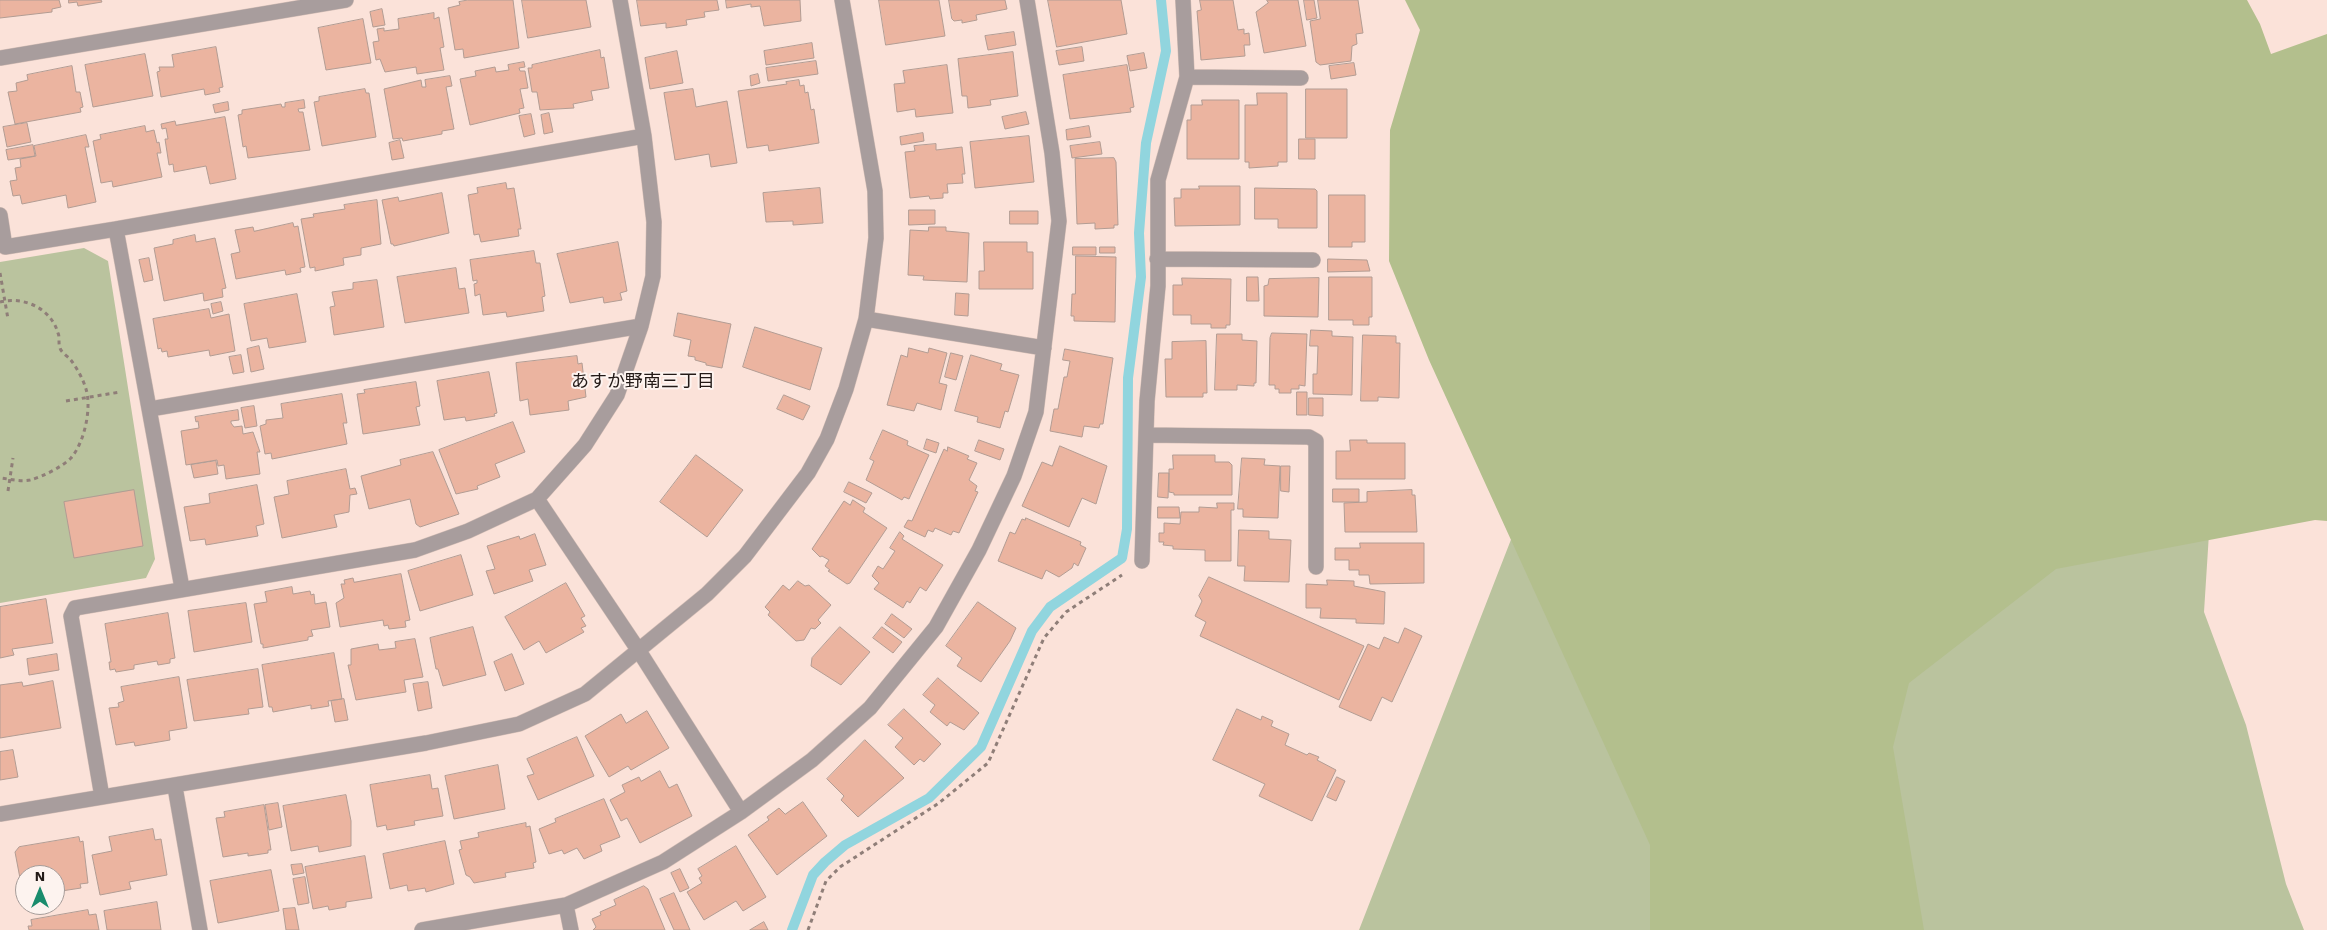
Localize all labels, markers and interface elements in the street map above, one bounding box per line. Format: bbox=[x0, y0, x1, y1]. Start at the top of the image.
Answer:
district label: あすか野南三丁目 bbox=[571, 371, 715, 393]
north arrow bbox=[15, 865, 65, 915]
text: N bbox=[35, 868, 45, 884]

